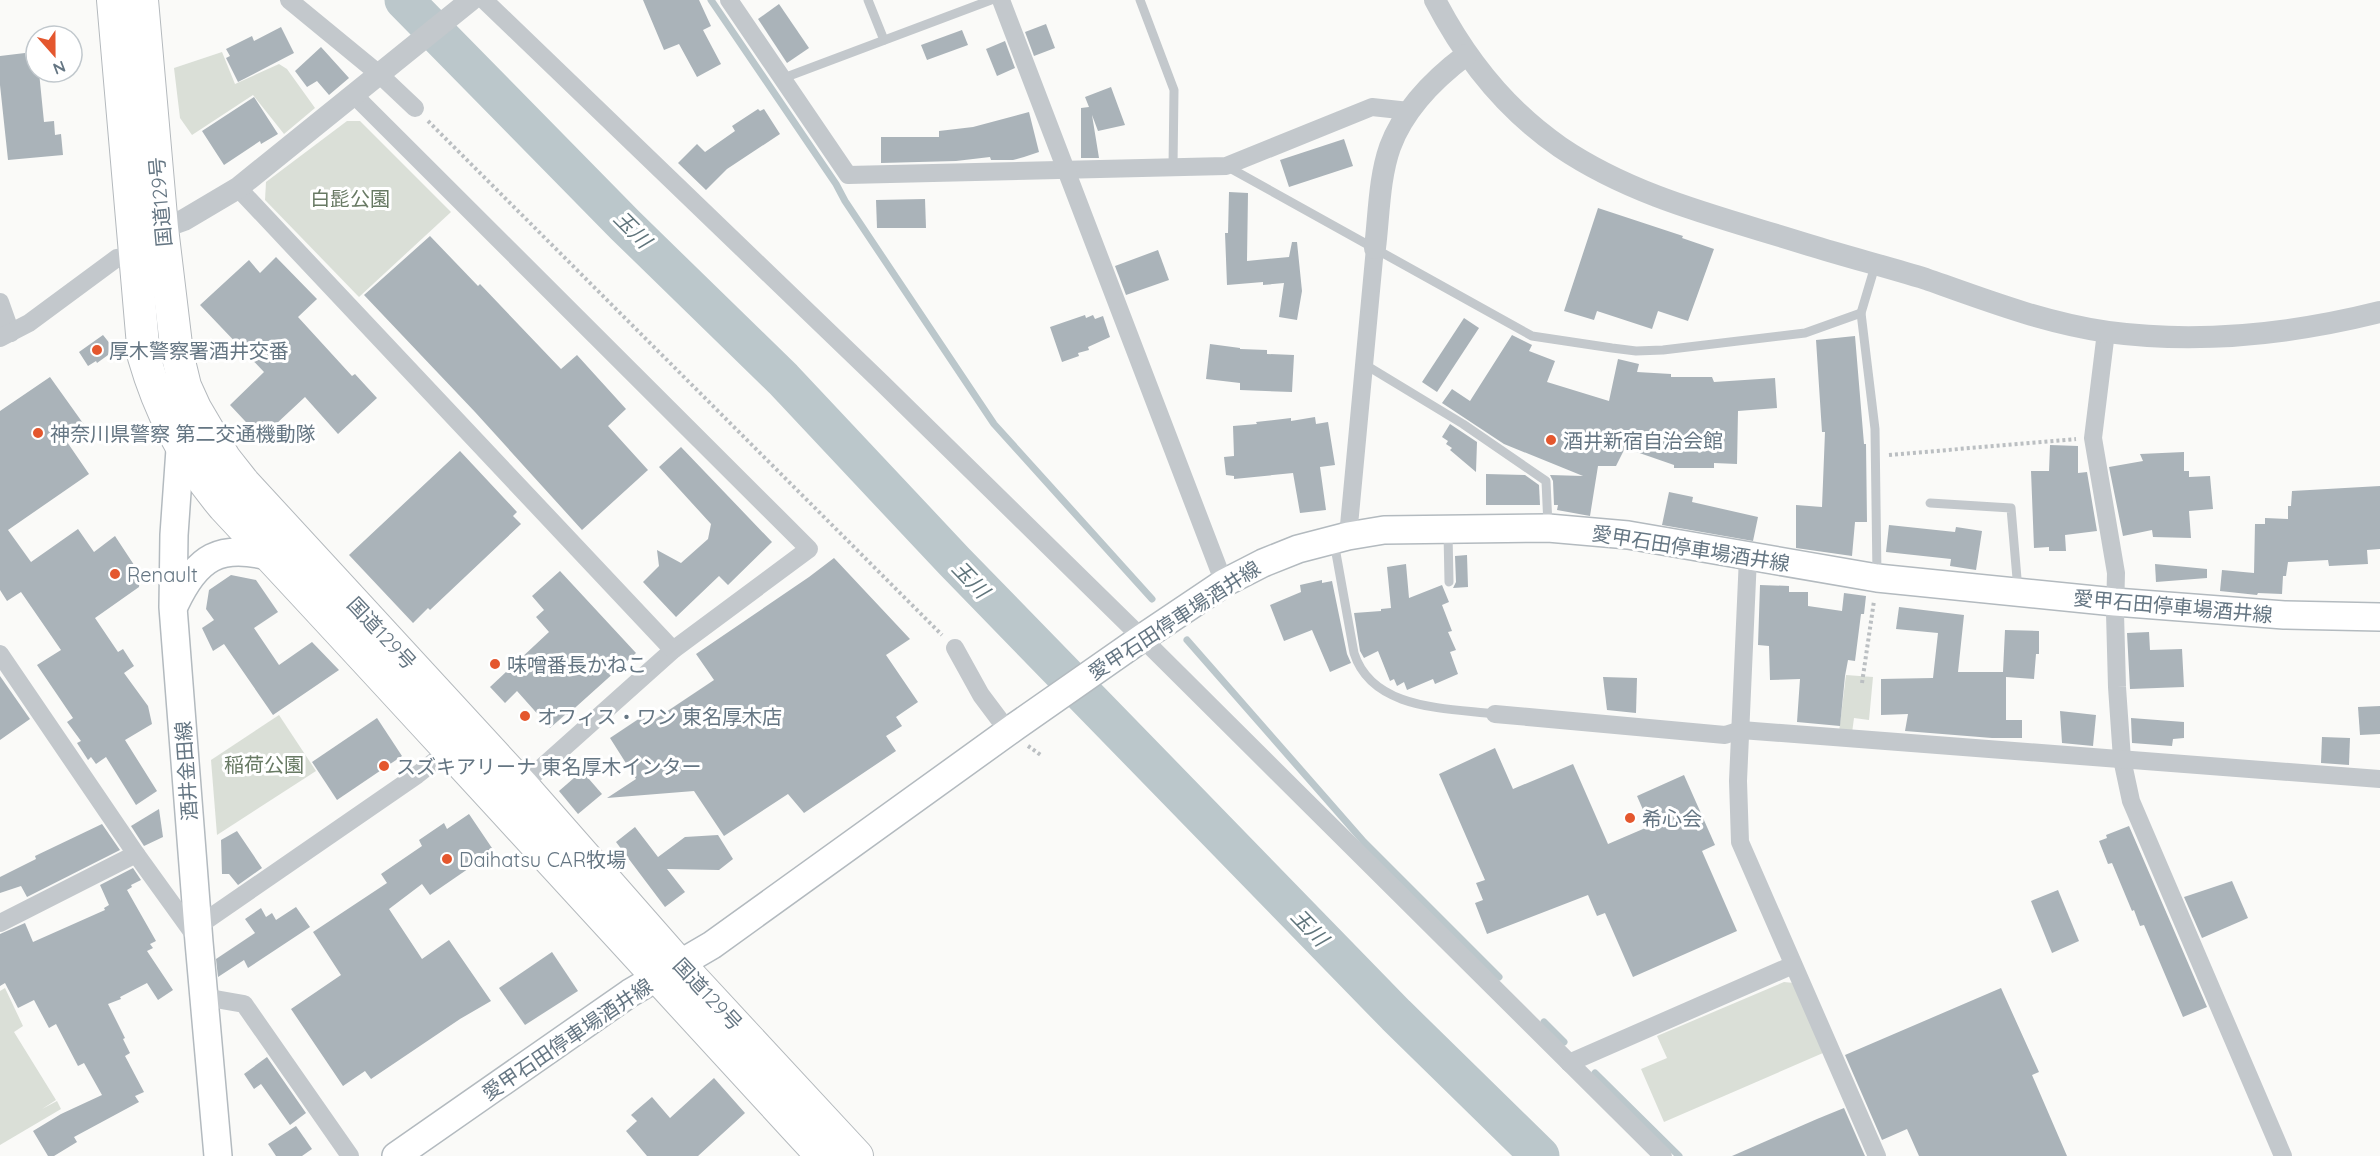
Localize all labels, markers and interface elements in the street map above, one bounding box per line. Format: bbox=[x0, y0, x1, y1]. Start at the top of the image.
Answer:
north arrow bbox=[24, 24, 84, 84]
text: N bbox=[50, 57, 68, 79]
street label: 国道129号 bbox=[144, 156, 176, 248]
park label: 白髭公園 bbox=[310, 186, 390, 211]
water label: 玉川 bbox=[609, 205, 658, 254]
place label: 厚木警察署酒井交番 bbox=[109, 338, 289, 363]
marker: 厚木警察署酒井交番 bbox=[90, 343, 104, 357]
place label: 神奈川県警察 第二交通機動隊 bbox=[50, 421, 315, 446]
marker: 神奈川県警察 第二交通機動隊 bbox=[31, 426, 45, 440]
place label: 酒井新宿自治会館 bbox=[1563, 428, 1723, 453]
marker: 酒井新宿自治会館 bbox=[1544, 433, 1558, 447]
street label: 愛甲石田停車場酒井線 bbox=[1590, 520, 1792, 576]
water label: 玉川 bbox=[947, 555, 996, 605]
street label: 愛甲石田停車場酒井線 bbox=[1083, 555, 1265, 685]
place label: Renault bbox=[127, 562, 198, 587]
marker: Renault bbox=[108, 567, 122, 581]
street label: 愛甲石田停車場酒井線 bbox=[2072, 585, 2274, 627]
street label: 国道129号 bbox=[342, 592, 422, 674]
place label: 味噌番長かねこ bbox=[507, 652, 647, 677]
marker: 味噌番長かねこ bbox=[488, 657, 502, 671]
place label: オフィス・ワン 東名厚木店 bbox=[537, 704, 782, 729]
marker: オフィス・ワン 東名厚木店 bbox=[518, 709, 532, 723]
street label: 酒井金田線 bbox=[170, 720, 202, 822]
park label: 稲荷公園 bbox=[224, 752, 304, 777]
place label: スズキアリーナ 東名厚木インター bbox=[396, 754, 701, 779]
marker: スズキアリーナ 東名厚木インター bbox=[377, 759, 391, 773]
place label: 希心会 bbox=[1642, 806, 1702, 831]
marker: 希心会 bbox=[1623, 811, 1637, 825]
place label: Daihatsu CAR牧場 bbox=[459, 847, 626, 872]
marker: Daihatsu CAR牧場 bbox=[440, 852, 454, 866]
water label: 玉川 bbox=[1286, 903, 1335, 953]
street label: 国道129号 bbox=[668, 953, 748, 1035]
street label: 愛甲石田停車場酒井線 bbox=[477, 973, 657, 1105]

